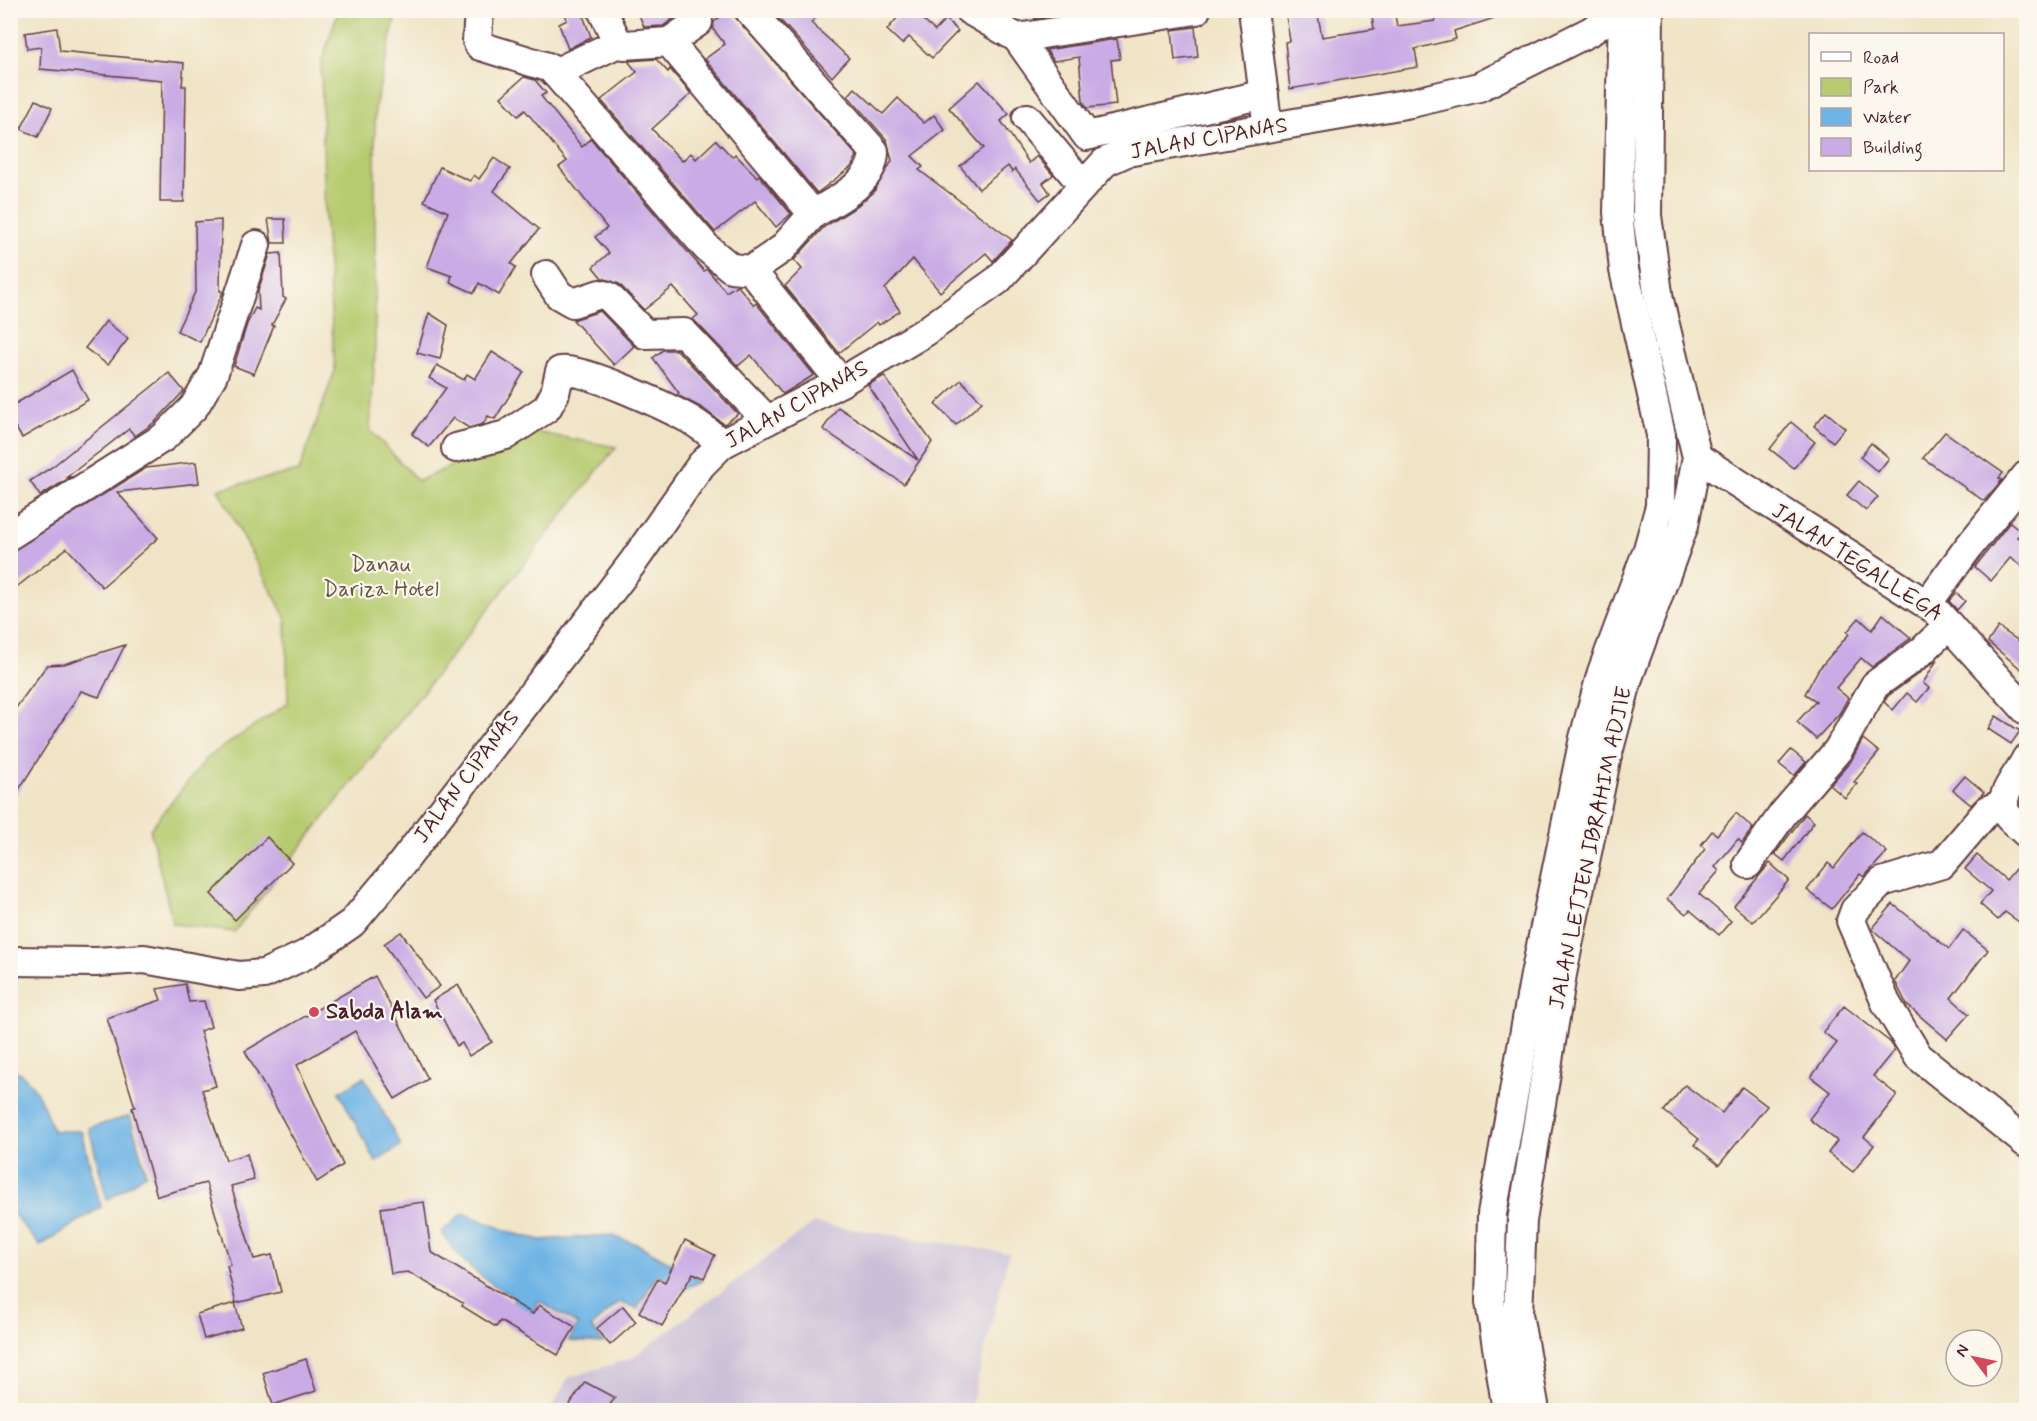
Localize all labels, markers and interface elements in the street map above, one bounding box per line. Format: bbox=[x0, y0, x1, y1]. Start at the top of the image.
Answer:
legend bbox=[1809, 33, 2004, 171]
text: Road bbox=[1863, 46, 1899, 70]
text: Park bbox=[1863, 76, 1899, 100]
text: Water bbox=[1863, 106, 1912, 130]
street label: JALAN CIPANAS bbox=[1128, 111, 1290, 167]
text: Building bbox=[1863, 136, 1923, 162]
street label: JALAN CIPANAS bbox=[721, 354, 873, 456]
street label: JALAN TEGALLEGA bbox=[1766, 497, 1948, 629]
park label: Danau Dariza Hotel bbox=[323, 551, 439, 604]
street label: JALAN LETJEN IBRAHIM ADJIE bbox=[1543, 684, 1639, 1012]
street label: JALAN CIPANAS bbox=[408, 705, 526, 849]
place label: Sabda Alam bbox=[326, 998, 443, 1026]
marker: Sabda Alam bbox=[307, 1005, 321, 1019]
north arrow bbox=[1944, 1328, 2004, 1388]
text: N bbox=[1951, 1341, 1974, 1361]

